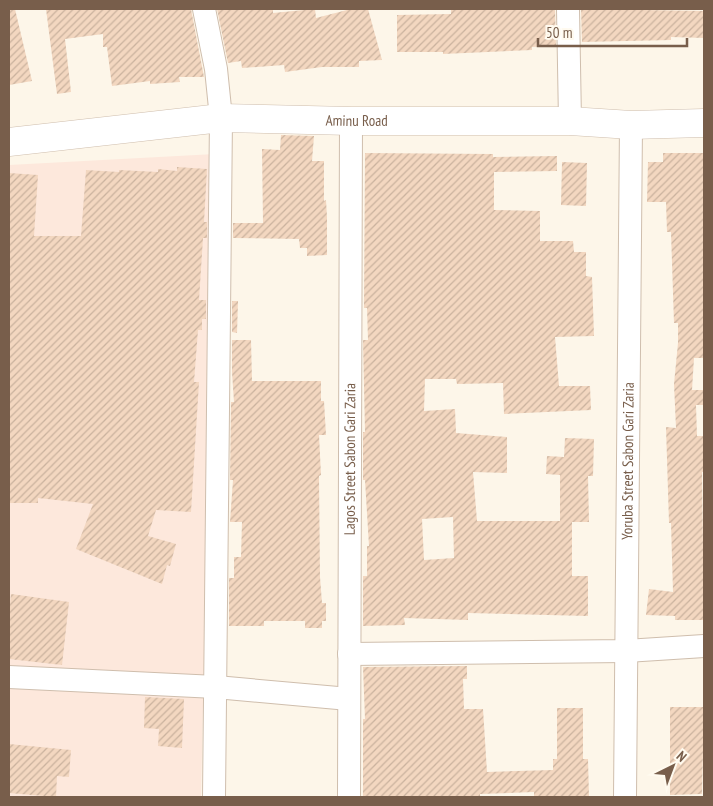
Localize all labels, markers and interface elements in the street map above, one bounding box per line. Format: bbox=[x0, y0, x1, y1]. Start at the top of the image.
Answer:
scale bar bbox=[538, 15, 687, 47]
text: 50 m bbox=[546, 23, 572, 42]
street label: Aminu Road bbox=[325, 110, 388, 130]
street label: Yoruba Street Sabon Gari Zaria bbox=[617, 382, 638, 540]
street label: Lagos Street Sabon Gari Zaria bbox=[340, 383, 359, 535]
north arrow bbox=[648, 741, 698, 791]
text: N bbox=[673, 747, 691, 766]

